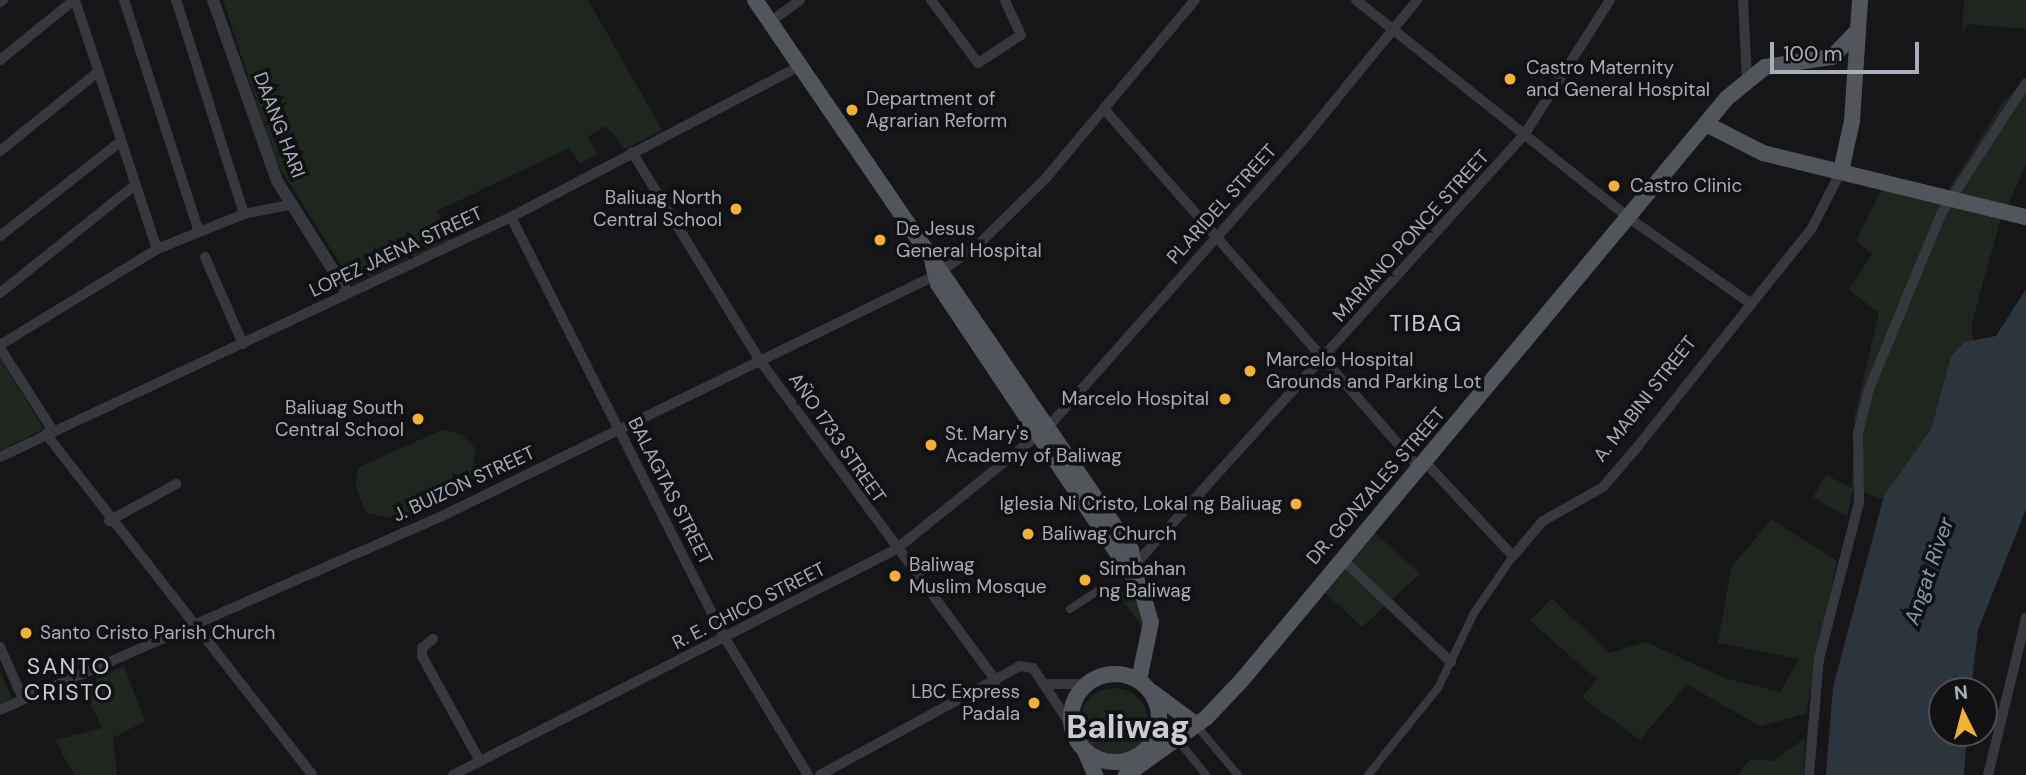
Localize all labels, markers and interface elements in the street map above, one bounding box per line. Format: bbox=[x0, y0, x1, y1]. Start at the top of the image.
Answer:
scale bar bbox=[1774, 28, 1923, 72]
text: 100 m bbox=[1783, 40, 1843, 68]
place label: Castro Maternity and General Hospital bbox=[1526, 57, 1710, 101]
street label: DAANG HARI bbox=[248, 69, 310, 181]
marker: Castro Maternity and General Hospital bbox=[1500, 69, 1520, 89]
place label: Department of Agrarian Reform bbox=[866, 88, 1007, 132]
marker: Department of Agrarian Reform bbox=[844, 102, 860, 118]
street label: PLARIDEL STREET bbox=[1162, 140, 1282, 268]
street label: MARIANO PONCE STREET bbox=[1328, 146, 1494, 326]
place label: Castro Clinic bbox=[1630, 175, 1742, 197]
marker: Castro Clinic bbox=[1604, 176, 1624, 196]
place label: Baliuag North Central School bbox=[593, 187, 722, 231]
marker: Baliuag North Central School bbox=[728, 201, 744, 217]
street label: LOPEZ JAENA STREET bbox=[306, 202, 486, 302]
place label: De Jesus General Hospital bbox=[896, 218, 1042, 262]
marker: De Jesus General Hospital bbox=[870, 230, 890, 250]
district label: TIBAG bbox=[1390, 309, 1462, 337]
street label: A. MABINI STREET bbox=[1589, 332, 1701, 466]
place label: Marcelo Hospital Grounds and Parking Lot bbox=[1266, 349, 1481, 393]
marker: Marcelo Hospital Grounds and Parking Lot bbox=[1240, 361, 1260, 381]
street label: AÑO 1733 STREET bbox=[784, 369, 890, 507]
place label: Marcelo Hospital bbox=[1062, 388, 1209, 410]
marker: Marcelo Hospital bbox=[1215, 389, 1235, 409]
place label: Baliuag South Central School bbox=[275, 397, 404, 441]
street label: DR. GONZALES STREET bbox=[1302, 403, 1450, 569]
marker: Baliuag South Central School bbox=[410, 411, 426, 427]
street label: BALAGTAS STREET bbox=[623, 413, 717, 569]
place label: St. Mary's Academy of Baliwag bbox=[945, 423, 1122, 467]
marker: St. Mary's Academy of Baliwag bbox=[923, 437, 939, 453]
street label: J. BUIZON STREET bbox=[389, 441, 539, 527]
place label: Iglesia Ni Cristo, Lokal ng Baliuag bbox=[999, 493, 1282, 515]
marker: Iglesia Ni Cristo, Lokal ng Baliuag bbox=[1288, 496, 1304, 512]
water label: Angat River bbox=[1899, 514, 1959, 628]
place label: Baliwag Church bbox=[1042, 523, 1177, 545]
marker: Baliwag Church bbox=[1020, 526, 1036, 542]
place label: Baliwag Muslim Mosque bbox=[909, 554, 1047, 598]
street label: R. E. CHICO STREET bbox=[669, 558, 829, 654]
place label: Simbahan ng Baliwag bbox=[1099, 558, 1191, 602]
marker: Baliwag Muslim Mosque bbox=[887, 568, 903, 584]
marker: Simbahan ng Baliwag bbox=[1077, 572, 1093, 588]
place label: Santo Cristo Parish Church bbox=[40, 622, 276, 644]
marker: Santo Cristo Parish Church bbox=[18, 625, 34, 641]
district label: SANTO CRISTO bbox=[25, 652, 113, 706]
north arrow bbox=[1928, 677, 1998, 747]
text: N bbox=[1953, 679, 1969, 706]
place label: LBC Express Padala bbox=[911, 681, 1020, 725]
marker: LBC Express Padala bbox=[1026, 695, 1042, 711]
district label: Baliwag bbox=[1066, 707, 1190, 747]

